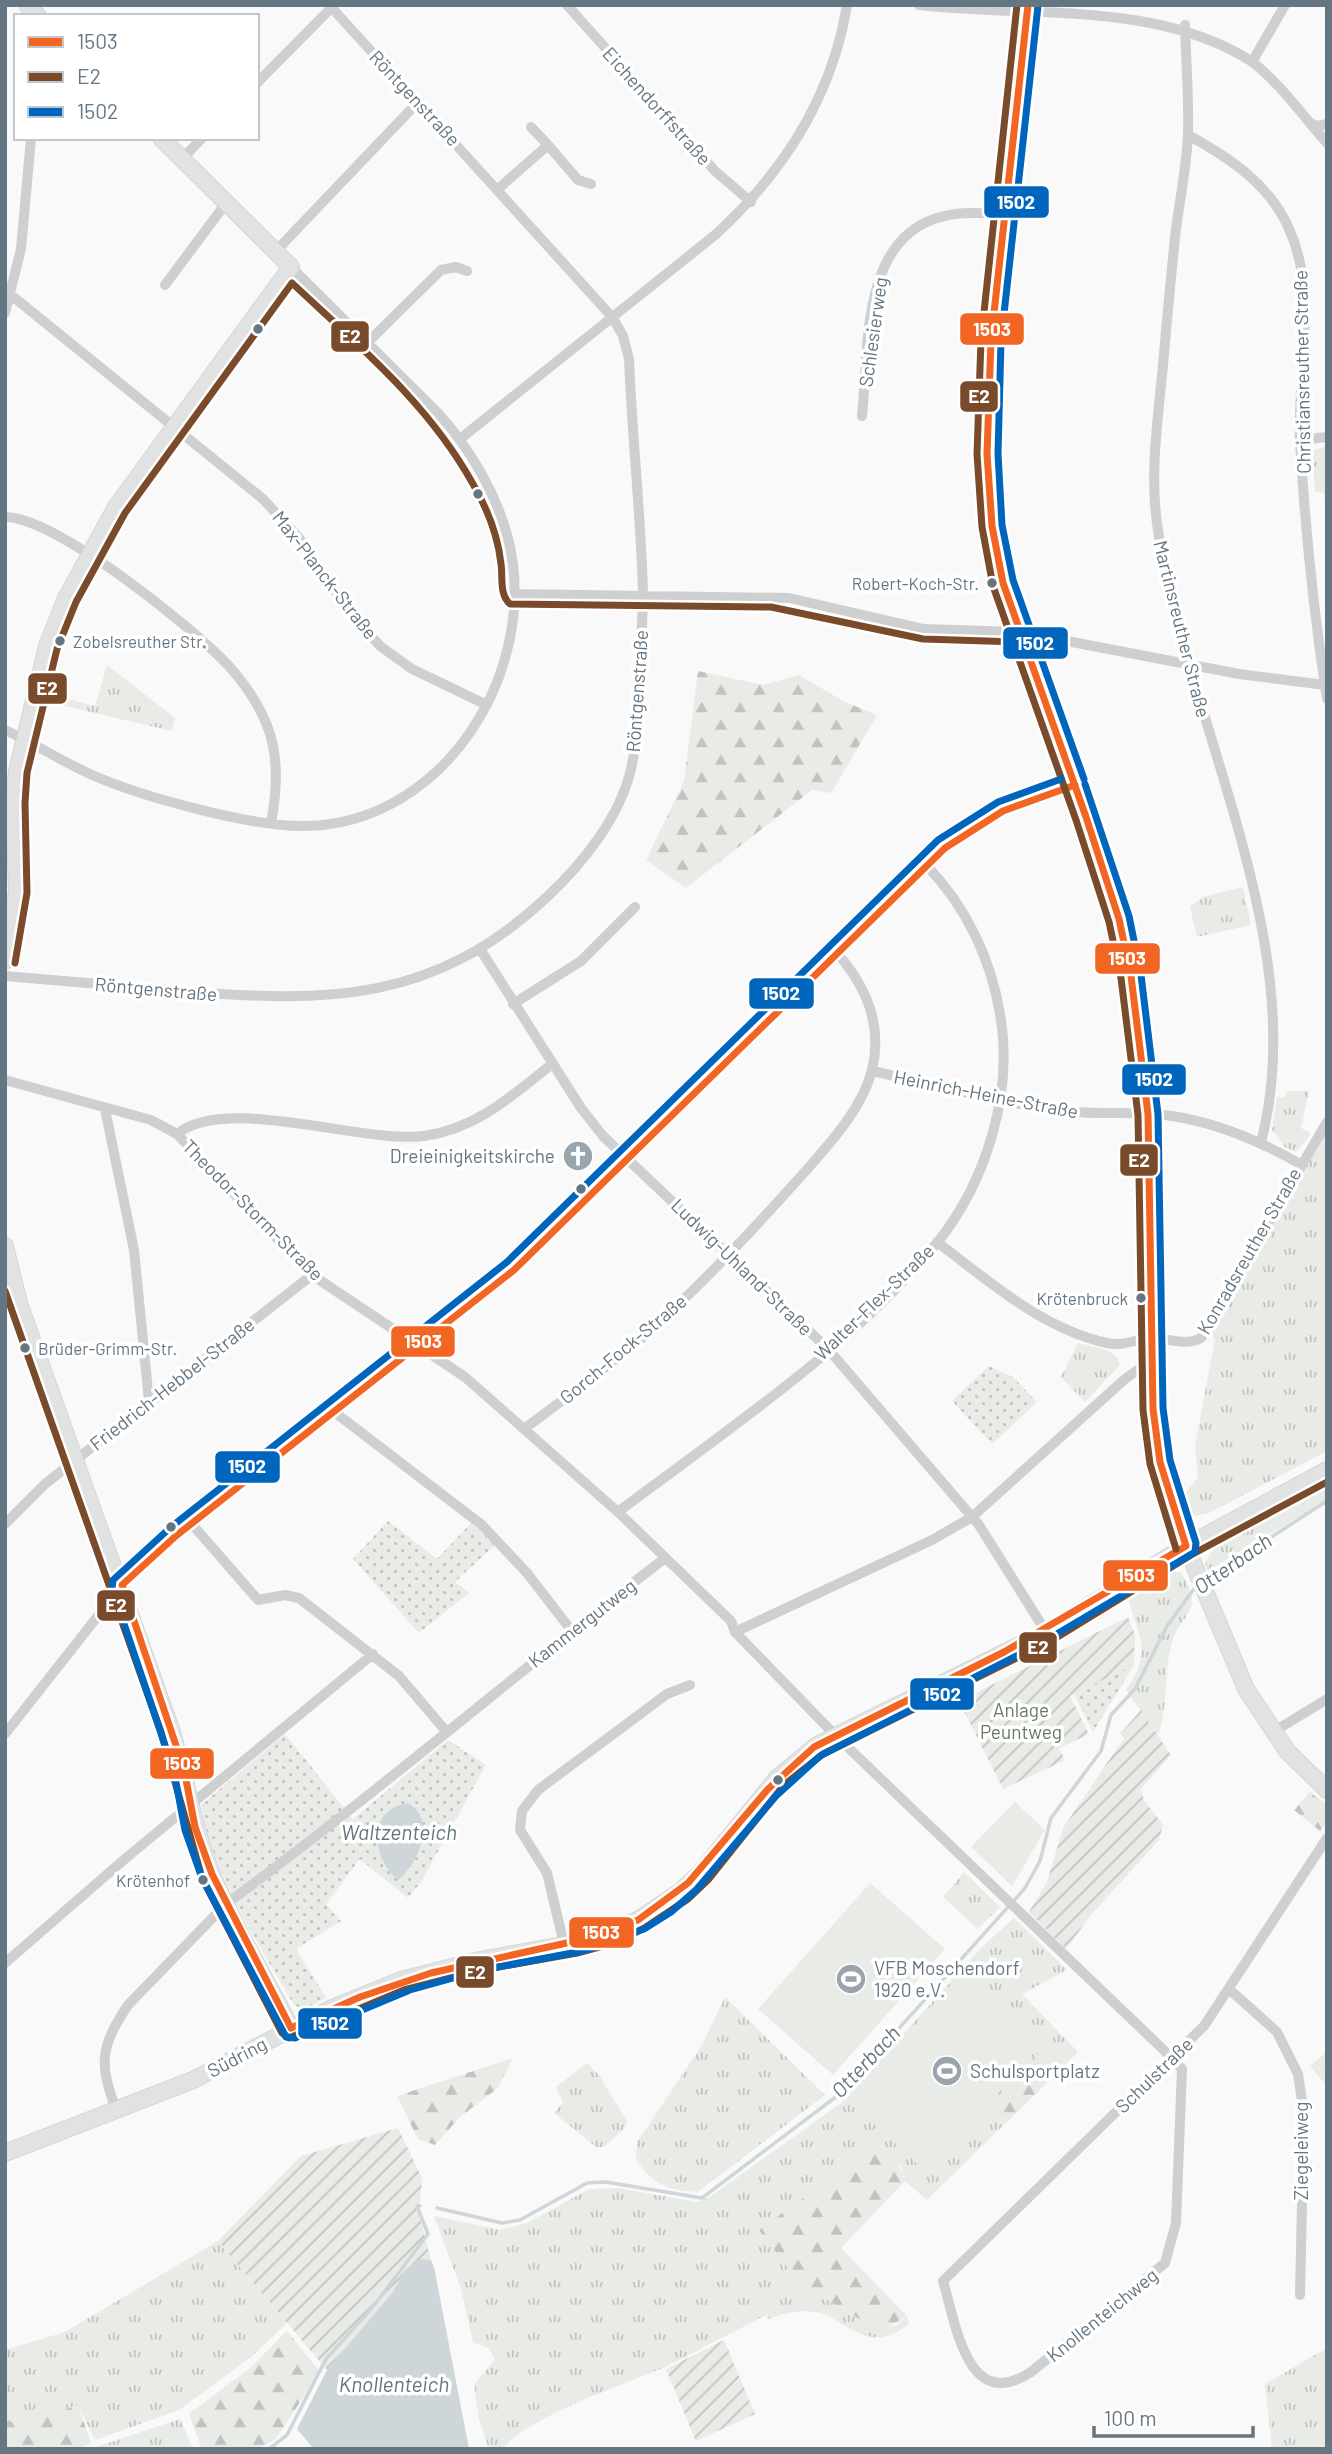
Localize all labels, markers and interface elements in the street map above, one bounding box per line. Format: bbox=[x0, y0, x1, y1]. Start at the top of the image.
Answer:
legend bbox=[14, 14, 259, 140]
text: 1503 bbox=[77, 28, 118, 53]
street label: Eichendorffstraße bbox=[598, 42, 716, 169]
street label: Röntgenstraße bbox=[365, 45, 466, 150]
text: E2 bbox=[77, 63, 101, 88]
text: 1502 bbox=[77, 98, 118, 123]
line badge: 1502 bbox=[983, 185, 1050, 219]
text: 1502 bbox=[997, 190, 1035, 213]
street label: Christiansreuther Straße bbox=[1288, 270, 1315, 474]
street label: Schlesierweg bbox=[853, 275, 892, 388]
line badge: 1503 bbox=[959, 312, 1025, 346]
text: 1503 bbox=[973, 317, 1011, 340]
line badge: E2 bbox=[330, 320, 370, 353]
unlabelled marker bbox=[251, 322, 265, 336]
text: E2 bbox=[339, 324, 361, 347]
line badge: E2 bbox=[959, 380, 999, 413]
text: E2 bbox=[968, 384, 990, 407]
unlabelled marker bbox=[471, 487, 485, 501]
street label: Max-Planck-Straße bbox=[268, 506, 383, 644]
street label: Martinsreuther Straße bbox=[1149, 538, 1216, 720]
place label: Robert-Koch-Str. bbox=[852, 573, 979, 593]
marker: Robert-Koch-Str. bbox=[985, 576, 999, 590]
line badge: 1502 bbox=[1002, 626, 1069, 660]
street label: Röntgenstraße bbox=[621, 629, 652, 753]
place label: Zobelsreuther Str. bbox=[73, 631, 207, 651]
text: 1502 bbox=[1016, 631, 1054, 654]
marker: Zobelsreuther Str. bbox=[53, 634, 67, 648]
line badge: E2 bbox=[27, 672, 68, 705]
text: E2 bbox=[36, 676, 58, 699]
line badge: 1503 bbox=[1094, 942, 1161, 975]
text: 1503 bbox=[1108, 946, 1146, 969]
street label: Röntgenstraße bbox=[94, 972, 218, 1005]
line badge: 1502 bbox=[748, 977, 815, 1010]
text: 1502 bbox=[762, 981, 800, 1004]
line badge: 1502 bbox=[1121, 1063, 1187, 1096]
street label: Heinrich-Heine-Straße bbox=[892, 1064, 1080, 1123]
text: 1502 bbox=[1135, 1067, 1173, 1090]
street label: Theodor-Storm-Straße bbox=[178, 1134, 329, 1285]
church icon: Dreieinigkeitskirche bbox=[561, 1139, 595, 1173]
line badge: E2 bbox=[1119, 1143, 1159, 1177]
place label: Dreieinigkeitskirche bbox=[390, 1144, 555, 1167]
text: E2 bbox=[1128, 1148, 1150, 1171]
street label: Konradsreuther Straße bbox=[1192, 1163, 1306, 1338]
unlabelled marker bbox=[574, 1182, 588, 1196]
street label: Ludwig-Uhland-Straße bbox=[667, 1193, 818, 1340]
street label: Walter-Flex-Straße bbox=[809, 1239, 938, 1365]
place label: Krötenbruck bbox=[1036, 1288, 1128, 1308]
street label: Gorch-Fock-Straße bbox=[555, 1289, 691, 1408]
marker: Krötenbruck bbox=[1134, 1291, 1148, 1305]
street label: Friedrich-Hebbel-Straße bbox=[85, 1312, 259, 1455]
line badge: 1503 bbox=[390, 1325, 456, 1358]
text: 1503 bbox=[404, 1329, 442, 1352]
place label: Brüder-Grimm-Str. bbox=[38, 1338, 177, 1358]
marker: Brüder-Grimm-Str. bbox=[18, 1341, 32, 1355]
line badge: 1502 bbox=[214, 1450, 281, 1484]
text: 1502 bbox=[228, 1454, 266, 1477]
unlabelled marker bbox=[164, 1520, 178, 1534]
water label: Otterbach bbox=[1188, 1527, 1276, 1599]
line badge: 1503 bbox=[1102, 1559, 1169, 1592]
text: 1503 bbox=[1117, 1563, 1155, 1586]
street label: Kammergutweg bbox=[523, 1573, 640, 1672]
line badge: E2 bbox=[96, 1589, 136, 1622]
text: E2 bbox=[105, 1593, 127, 1616]
line badge: E2 bbox=[1018, 1631, 1058, 1664]
text: E2 bbox=[1027, 1635, 1049, 1658]
line badge: 1502 bbox=[909, 1677, 975, 1711]
text: 1502 bbox=[923, 1682, 961, 1705]
park label: Anlage Peuntweg bbox=[980, 1698, 1062, 1743]
line badge: 1503 bbox=[149, 1747, 215, 1780]
text: 1503 bbox=[163, 1751, 201, 1774]
unlabelled marker bbox=[771, 1773, 785, 1787]
water label: Waltzenteich bbox=[341, 1819, 457, 1844]
place label: Krötenhof bbox=[116, 1870, 190, 1890]
marker: Krötenhof bbox=[196, 1873, 210, 1887]
line badge: 1503 bbox=[568, 1916, 635, 1949]
text: 1503 bbox=[582, 1920, 620, 1943]
line badge: E2 bbox=[455, 1955, 495, 1989]
place label: VFB Moschendorf 1920 e.V. bbox=[874, 1956, 1019, 2001]
text: E2 bbox=[464, 1960, 486, 1983]
sports icon: VFB Moschendorf 1920 e.V. bbox=[834, 1962, 868, 1996]
line badge: 1502 bbox=[297, 2007, 363, 2040]
text: 1502 bbox=[311, 2011, 349, 2034]
water label: Otterbach bbox=[825, 2020, 904, 2102]
street label: Südring bbox=[203, 2031, 270, 2082]
street label: Schulstraße bbox=[1110, 2032, 1197, 2117]
sports icon: Schulsportplatz bbox=[930, 2054, 964, 2088]
place label: Schulsportplatz bbox=[970, 2059, 1100, 2082]
street label: Ziegeleiweg bbox=[1289, 2102, 1312, 2200]
street label: Knollenteichweg bbox=[1041, 2263, 1162, 2366]
water label: Knollenteich bbox=[339, 2371, 449, 2396]
scale bar bbox=[1094, 2394, 1253, 2438]
text: 100 m bbox=[1104, 2405, 1157, 2430]

